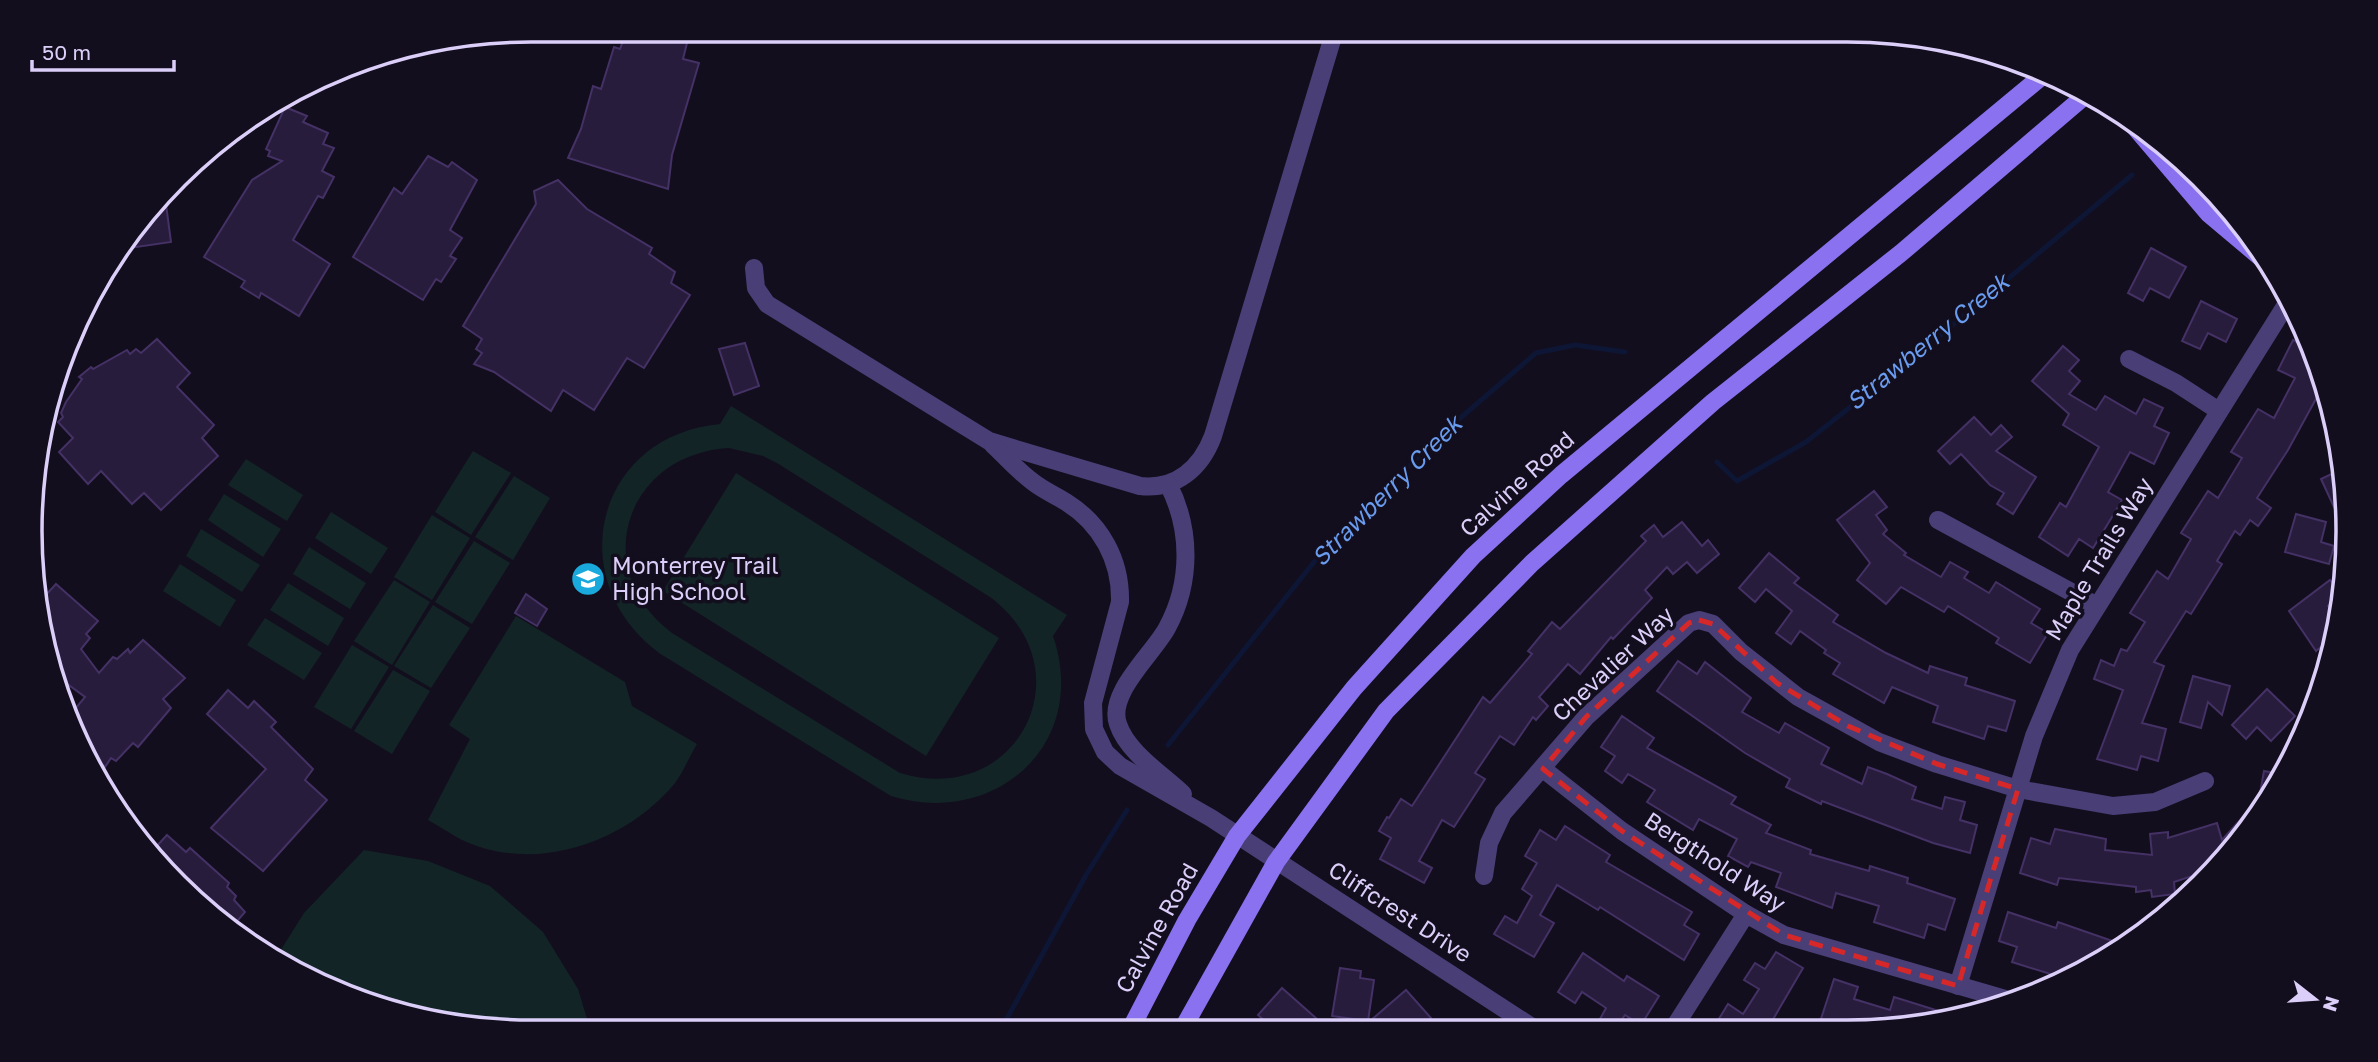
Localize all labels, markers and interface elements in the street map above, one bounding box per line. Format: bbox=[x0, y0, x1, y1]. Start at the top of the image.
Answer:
scale bar bbox=[32, 28, 173, 72]
text: 50 m bbox=[42, 39, 91, 65]
water label: Strawberry Creek bbox=[1840, 265, 2017, 416]
water label: Strawberry Creek bbox=[1305, 407, 1470, 572]
street label: Calvine Road bbox=[1453, 425, 1579, 542]
street label: Maple Trails Way bbox=[2038, 472, 2158, 645]
place label: Monterrey Trail High School bbox=[612, 551, 779, 605]
school or university icon: Monterrey Trail High School bbox=[569, 560, 607, 598]
street label: Chevalier Way bbox=[1546, 600, 1679, 727]
street label: Bergthold Way bbox=[1640, 805, 1791, 917]
street label: Cliffcrest Drive bbox=[1324, 855, 1477, 968]
street label: Calvine Road bbox=[1109, 858, 1203, 997]
north arrow bbox=[2280, 964, 2350, 1034]
text: N bbox=[2319, 994, 2345, 1014]

